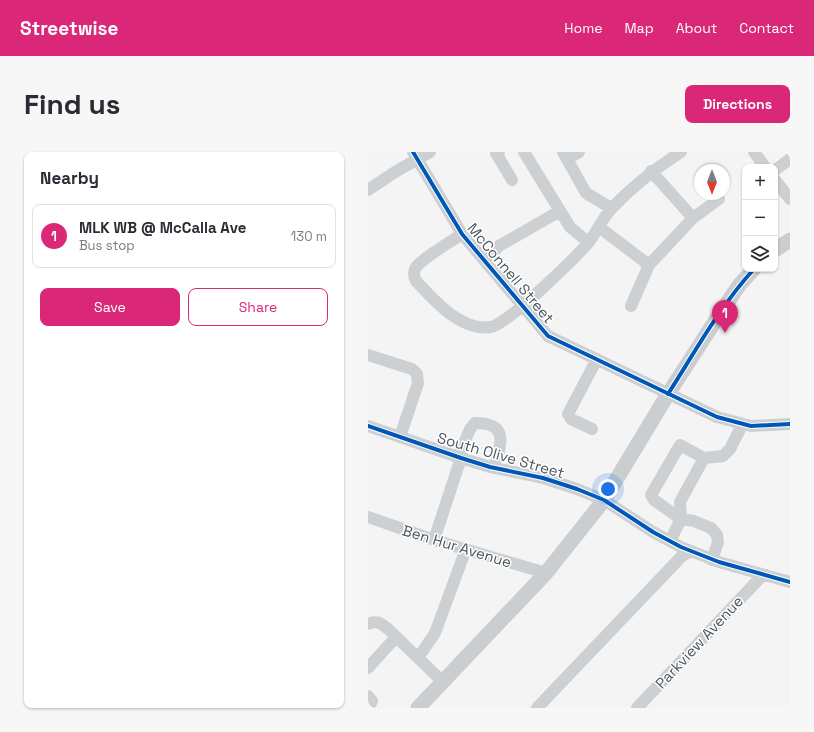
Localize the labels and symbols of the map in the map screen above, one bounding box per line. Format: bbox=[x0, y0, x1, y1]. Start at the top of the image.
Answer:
north arrow bbox=[694, 164, 730, 200]
street label: McConnell Street bbox=[463, 219, 559, 327]
pin: 1 bbox=[712, 300, 738, 333]
street label: South Olive Street bbox=[435, 428, 567, 482]
your location bbox=[598, 479, 618, 499]
street label: Ben Hur Avenue bbox=[400, 520, 514, 572]
street label: Parkview Avenue bbox=[651, 591, 747, 692]

